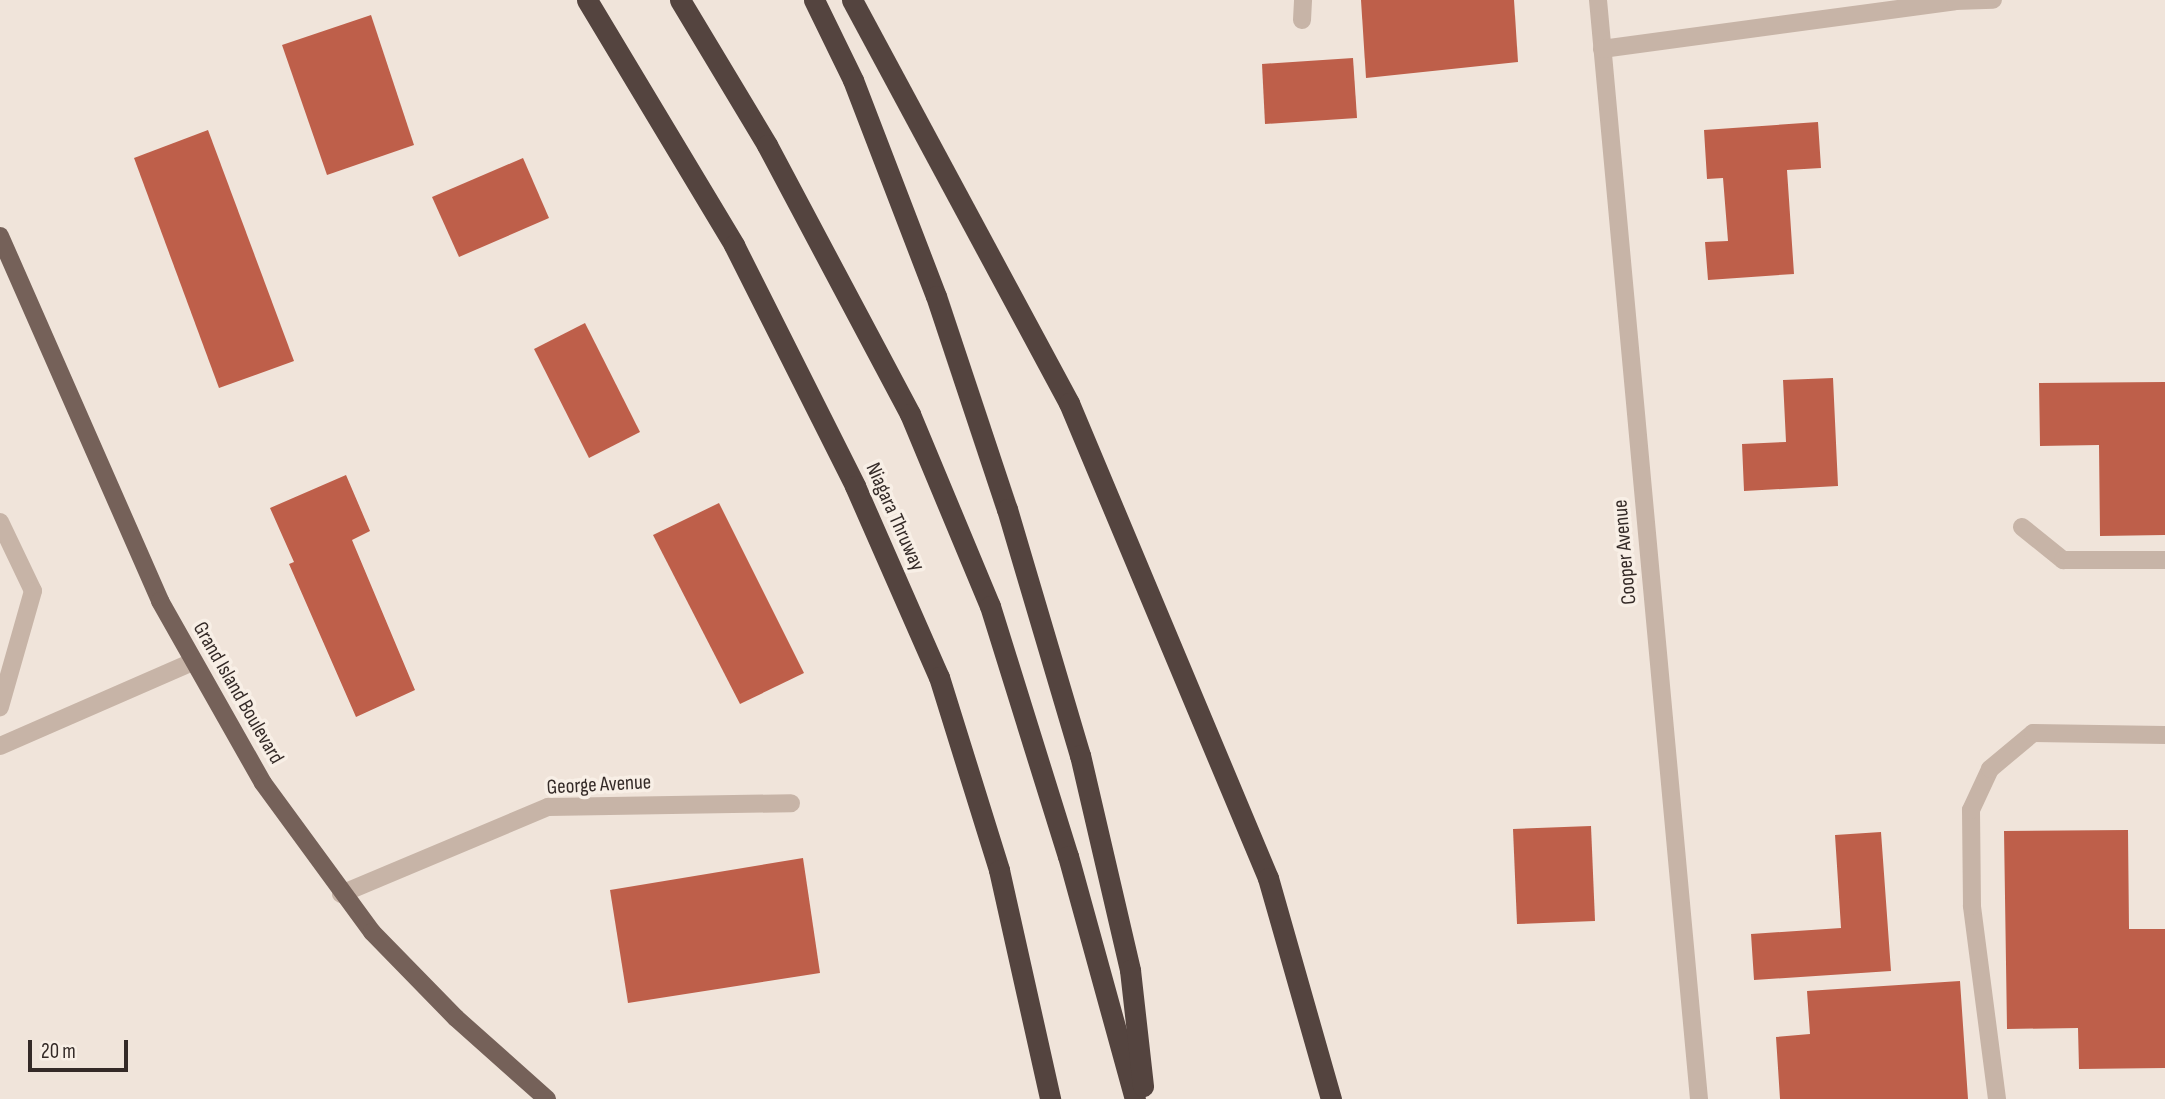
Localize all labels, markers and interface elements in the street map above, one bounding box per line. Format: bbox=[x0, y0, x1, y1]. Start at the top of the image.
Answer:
street label: Niagara Thruway bbox=[860, 459, 930, 575]
street label: Cooper Avenue bbox=[1608, 498, 1642, 606]
street label: Grand Island Boulevard bbox=[187, 618, 289, 768]
street label: George Avenue bbox=[546, 770, 652, 800]
scale bar bbox=[32, 1026, 131, 1070]
text: 20 m bbox=[41, 1039, 76, 1064]

